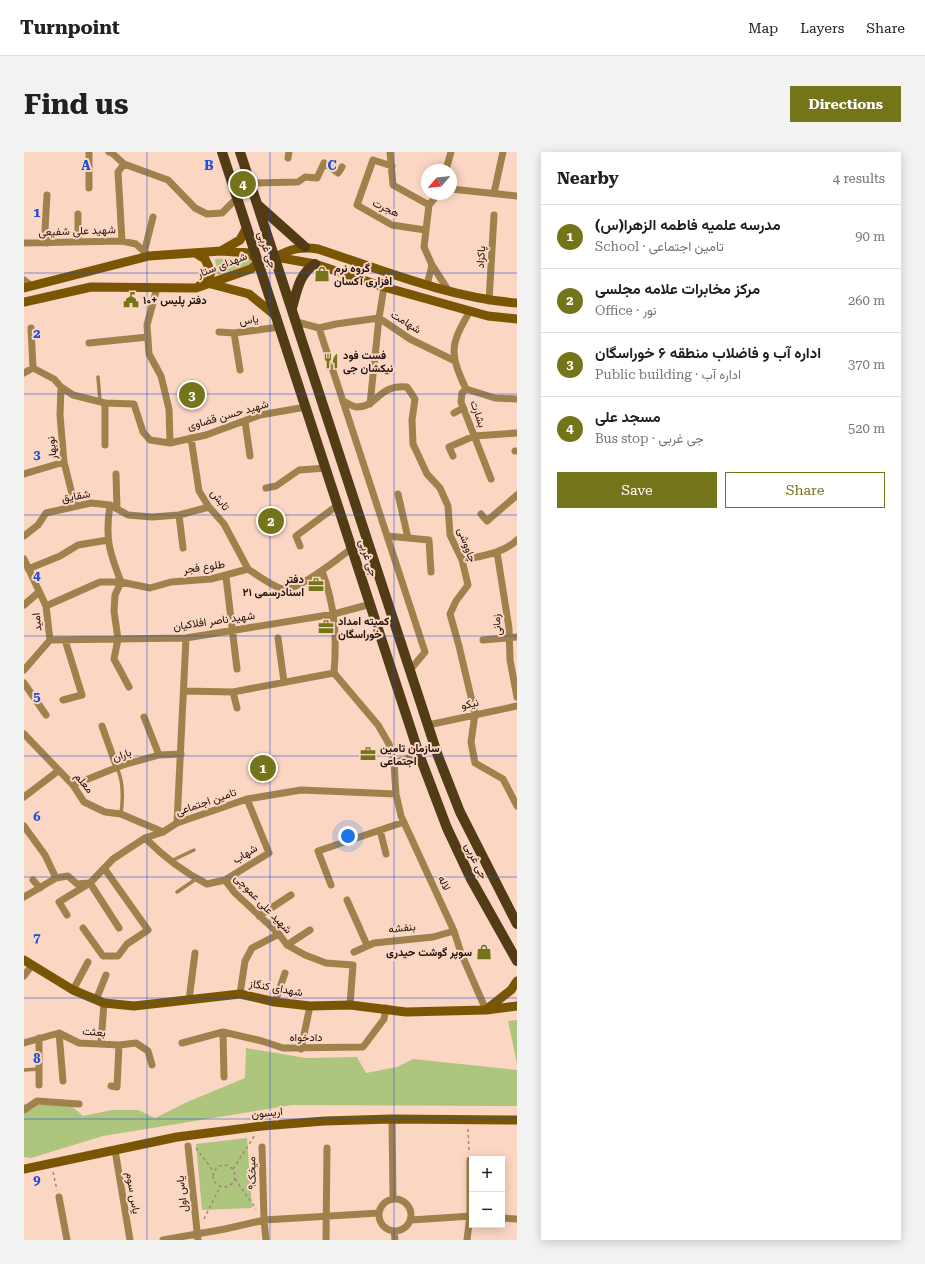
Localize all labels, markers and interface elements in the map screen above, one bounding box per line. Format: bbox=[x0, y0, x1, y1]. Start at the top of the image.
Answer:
text: Turnpoint bbox=[20, 16, 120, 39]
text: Map bbox=[748, 20, 778, 36]
text: Layers bbox=[800, 20, 844, 36]
text: Share bbox=[866, 20, 905, 36]
button: Directions bbox=[790, 86, 901, 122]
text: Find us bbox=[24, 88, 128, 121]
text: A bbox=[81, 158, 91, 173]
text: B bbox=[204, 158, 214, 173]
text: C bbox=[327, 158, 337, 173]
north arrow bbox=[421, 164, 457, 200]
text: Nearby bbox=[557, 168, 619, 188]
pin: 4 bbox=[230, 169, 256, 199]
text: 4 results bbox=[833, 171, 885, 186]
street label: هجرت bbox=[370, 196, 402, 220]
text: 1 bbox=[33, 205, 41, 220]
text: مدرسه علمیه فاطمه الزهرا(س) bbox=[595, 216, 781, 234]
street label: شهید علی شفیعی bbox=[38, 223, 116, 239]
text: 1 bbox=[566, 229, 574, 244]
text: 90 m bbox=[855, 229, 885, 244]
street label: جی غربی bbox=[255, 230, 279, 270]
text: School · تامین اجتماعی bbox=[595, 239, 724, 254]
street label: پاکزاد bbox=[474, 245, 489, 269]
street label: شهدای ستار bbox=[194, 249, 249, 281]
place label: گروه نرم افزاری آکسان bbox=[334, 262, 392, 288]
shop icon: گروه نرم افزاری آکسان bbox=[313, 265, 331, 283]
text: مرکز مخابرات علامه مجلسی bbox=[595, 280, 760, 298]
public building icon: دفتر پلیس +۱۰ bbox=[122, 291, 140, 309]
text: 2 bbox=[566, 293, 574, 308]
text: 260 m bbox=[848, 293, 885, 308]
place label: دفتر پلیس +۱۰ bbox=[143, 294, 207, 308]
text: Office · نور bbox=[595, 303, 657, 318]
street label: شهامت bbox=[389, 308, 424, 336]
street label: یاس bbox=[239, 312, 259, 328]
text: 2 bbox=[33, 326, 41, 341]
text: اداره آب و فاضلاب منطقه ۶ خوراسگان bbox=[595, 344, 821, 362]
place label: فست فود نیکشان جی bbox=[343, 349, 393, 375]
restaurant icon: فست فود نیکشان جی bbox=[322, 352, 340, 370]
text: 3 bbox=[566, 357, 574, 372]
text: 370 m bbox=[848, 357, 885, 372]
text: Public building · اداره آب bbox=[595, 367, 741, 382]
pin: 3 bbox=[179, 380, 205, 410]
street label: شهید حسن قضاوی bbox=[186, 397, 271, 433]
street label: بشارت bbox=[467, 399, 489, 429]
text: مسجد علی bbox=[595, 408, 661, 426]
text: 4 bbox=[566, 421, 574, 436]
text: 520 m bbox=[848, 421, 885, 436]
text: Bus stop · جی غربی bbox=[595, 431, 704, 446]
street label: نوبهار bbox=[44, 436, 60, 461]
text: 3 bbox=[33, 447, 41, 462]
button: Save bbox=[557, 472, 717, 508]
button: Share bbox=[725, 472, 885, 508]
street label: شقایق bbox=[61, 487, 92, 505]
street label: تابش bbox=[208, 487, 233, 513]
pin: 2 bbox=[258, 506, 284, 536]
street label: چاووشی bbox=[454, 526, 479, 564]
street label: جی غربی bbox=[356, 538, 380, 578]
street label: طلوع فجر bbox=[181, 558, 226, 577]
text: 4 bbox=[33, 568, 41, 583]
place label: دفتر اسنادرسمی ۲۱ bbox=[242, 573, 305, 599]
office icon: دفتر اسنادرسمی ۲۱ bbox=[307, 576, 325, 594]
street label: شهید ناصر افلاکیان bbox=[172, 609, 256, 633]
street label: امید bbox=[30, 612, 44, 632]
street label: زمانی bbox=[490, 613, 504, 636]
place label: کمیته امداد خوراسگان bbox=[338, 615, 389, 641]
office icon: کمیته امداد خوراسگان bbox=[317, 618, 335, 636]
text: 5 bbox=[33, 689, 41, 704]
street label: نیکو bbox=[460, 696, 480, 712]
place label: سازمان تامین اجتماعی bbox=[380, 742, 440, 768]
office icon: سازمان تامین اجتماعی bbox=[359, 745, 377, 763]
street label: باران bbox=[111, 746, 133, 764]
pin: 1 bbox=[250, 753, 276, 783]
street label: معلم bbox=[71, 770, 96, 797]
street label: تامین اجتماعی bbox=[174, 785, 238, 818]
text: 6 bbox=[33, 809, 41, 824]
your location bbox=[338, 826, 358, 846]
street label: شهاب bbox=[230, 841, 260, 866]
street label: جی غربی bbox=[462, 841, 490, 881]
street label: شهید علی عموچی bbox=[231, 872, 295, 937]
street label: لاله bbox=[435, 873, 453, 893]
street label: بنفشه bbox=[388, 920, 416, 936]
text: 7 bbox=[33, 930, 41, 945]
shop icon: سوپر گوشت حیدری bbox=[475, 943, 493, 961]
place label: سوپر گوشت حیدری bbox=[386, 946, 472, 960]
street label: شهدای کنگاز bbox=[247, 977, 304, 999]
street label: بعثت bbox=[82, 1024, 106, 1040]
street label: دادخواه bbox=[289, 1031, 323, 1044]
text: 8 bbox=[33, 1051, 41, 1066]
street label: اریسون bbox=[251, 1105, 283, 1121]
street label: میخک۹ bbox=[245, 1156, 259, 1190]
map controls bbox=[469, 1156, 505, 1228]
button: + bbox=[469, 1156, 505, 1192]
street label: یاس سوم bbox=[122, 1171, 143, 1215]
text: 9 bbox=[33, 1172, 41, 1187]
street label: یاس اول bbox=[174, 1175, 190, 1213]
button: − bbox=[469, 1192, 505, 1228]

